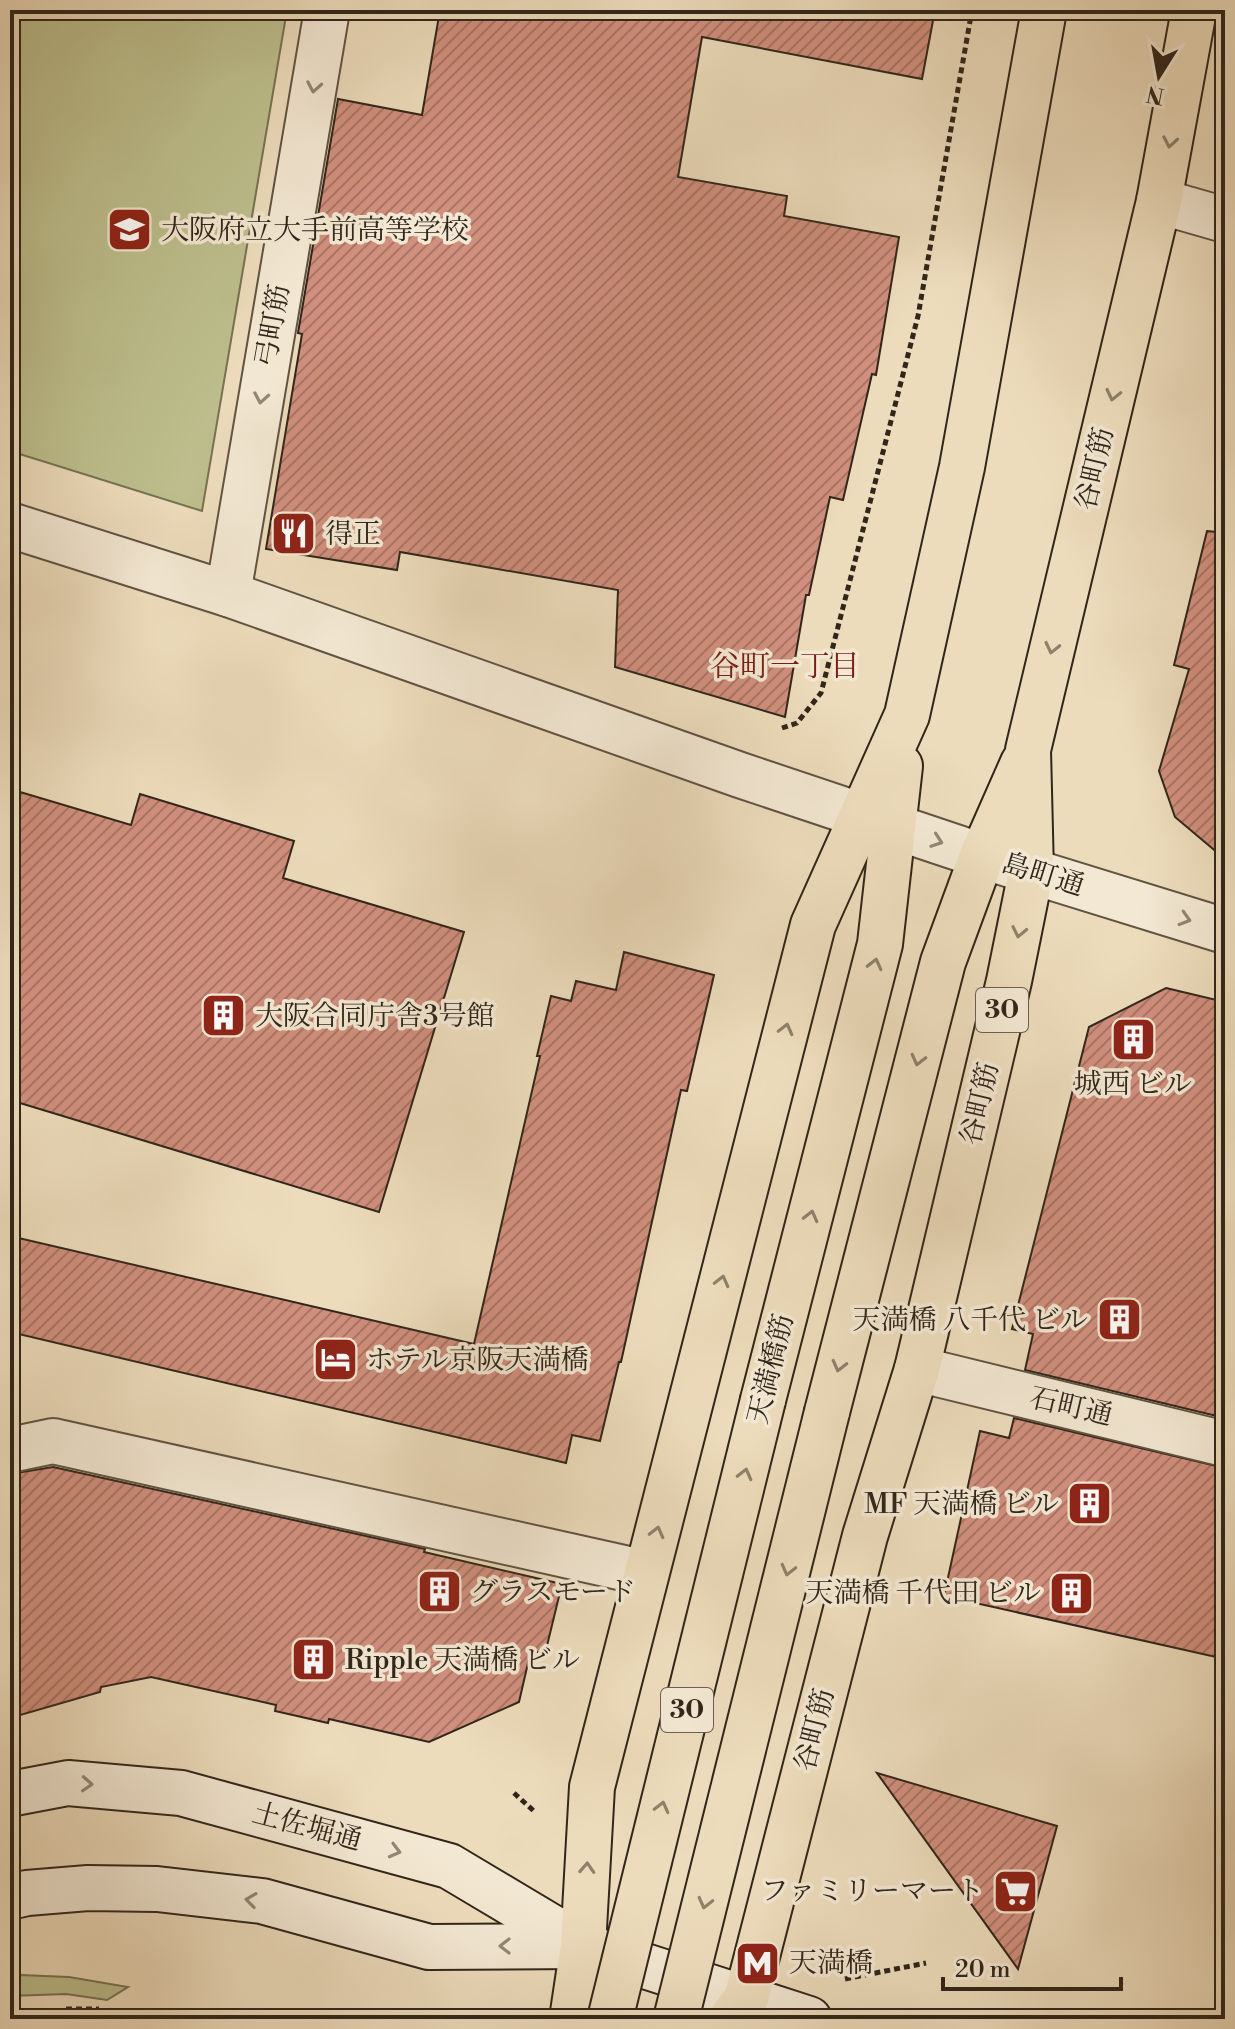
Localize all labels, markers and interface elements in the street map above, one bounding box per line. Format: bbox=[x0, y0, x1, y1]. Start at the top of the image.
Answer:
north arrow bbox=[1119, 36, 1199, 116]
text: N bbox=[1144, 79, 1167, 109]
one-way arrow bbox=[306, 80, 323, 94]
one-way arrow bbox=[1162, 135, 1179, 149]
school or university icon: 大阪府立大手前高等学校 bbox=[106, 206, 154, 254]
place label: 大阪府立大手前高等学校 bbox=[161, 213, 469, 248]
street label: 弓町筋 bbox=[248, 282, 298, 370]
one-way arrow bbox=[1105, 388, 1122, 402]
one-way arrow bbox=[253, 392, 270, 405]
street label: 谷町筋 bbox=[1068, 424, 1122, 514]
restaurant icon: 得正 bbox=[270, 510, 318, 558]
place label: 得正 bbox=[325, 517, 381, 552]
one-way arrow bbox=[1045, 641, 1062, 655]
district label: 谷町一丁目 bbox=[710, 648, 860, 686]
one-way arrow bbox=[929, 831, 943, 847]
street label: 島町通 bbox=[998, 846, 1088, 904]
one-way arrow bbox=[1177, 910, 1191, 926]
one-way arrow bbox=[1011, 925, 1028, 938]
one-way arrow bbox=[865, 958, 882, 971]
road number: 30 bbox=[976, 988, 1028, 1032]
building icon: 大阪合同庁舎3号館 bbox=[200, 992, 248, 1040]
place label: 大阪合同庁舎3号館 bbox=[255, 999, 494, 1034]
building icon: 城西 ビル bbox=[1109, 1015, 1157, 1063]
one-way arrow bbox=[777, 1022, 794, 1036]
one-way arrow bbox=[910, 1053, 927, 1067]
street label: 谷町筋 bbox=[953, 1059, 1007, 1149]
place label: 城西 ビル bbox=[1074, 1067, 1192, 1102]
one-way arrow bbox=[801, 1209, 818, 1223]
one-way arrow bbox=[712, 1274, 729, 1288]
building icon: 天満橋 八千代 ビル bbox=[1095, 1296, 1143, 1344]
place label: 天満橋 八千代 ビル bbox=[852, 1303, 1088, 1338]
street label: 天満橋筋 bbox=[740, 1310, 802, 1428]
hotel icon: ホテル京阪天満橋 bbox=[311, 1336, 359, 1384]
place label: ホテル京阪天満橋 bbox=[366, 1343, 589, 1378]
one-way arrow bbox=[831, 1359, 848, 1373]
street label: 石町通 bbox=[1026, 1380, 1116, 1434]
one-way arrow bbox=[736, 1467, 753, 1481]
building icon: MF 天満橋 ビル bbox=[1066, 1480, 1114, 1528]
place label: MF 天満橋 ビル bbox=[864, 1487, 1059, 1522]
one-way arrow bbox=[647, 1526, 664, 1540]
one-way arrow bbox=[780, 1562, 797, 1576]
building icon: グラスモード bbox=[415, 1568, 463, 1616]
building icon: 天満橋 千代田 ビル bbox=[1048, 1569, 1096, 1617]
place label: グラスモード bbox=[470, 1575, 636, 1610]
place label: 天満橋 千代田 ビル bbox=[805, 1576, 1041, 1611]
building icon: Ripple 天満橋 ビル bbox=[290, 1636, 338, 1684]
place label: Ripple 天満橋 ビル bbox=[345, 1643, 580, 1678]
street label: 谷町筋 bbox=[788, 1685, 842, 1775]
road number: 30 bbox=[661, 1688, 713, 1732]
one-way arrow bbox=[81, 1776, 94, 1793]
street label: 土佐堀通 bbox=[248, 1796, 366, 1858]
one-way arrow bbox=[653, 1801, 670, 1815]
one-way arrow bbox=[387, 1841, 401, 1858]
one-way arrow bbox=[579, 1861, 596, 1874]
supermarket icon: ファミリーマート bbox=[991, 1867, 1039, 1915]
place label: ファミリーマート bbox=[761, 1874, 984, 1909]
one-way arrow bbox=[244, 1892, 258, 1909]
one-way arrow bbox=[697, 1896, 714, 1910]
one-way arrow bbox=[498, 1937, 511, 1955]
metro station icon: 天満橋 bbox=[734, 1939, 782, 1987]
scale bar bbox=[943, 1941, 1121, 1991]
place label: 天満橋 bbox=[789, 1946, 873, 1981]
text: 20 m bbox=[955, 1955, 1011, 1985]

